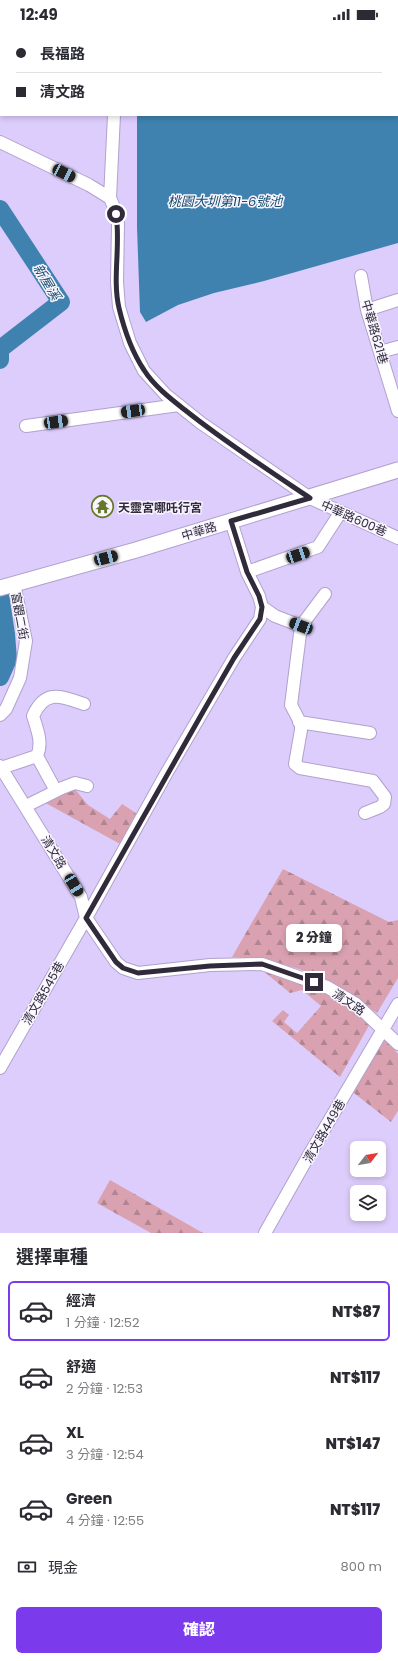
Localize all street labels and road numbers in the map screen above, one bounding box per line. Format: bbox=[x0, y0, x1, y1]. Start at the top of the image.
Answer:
street label: 中華路621巷 bbox=[358, 298, 392, 366]
street label: 中華路600巷 bbox=[318, 496, 390, 540]
street label: 中華路 bbox=[179, 518, 219, 544]
street label: 富觀二街 bbox=[7, 591, 33, 641]
street label: 清文路 bbox=[37, 832, 71, 872]
street label: 清文路545巷 bbox=[18, 958, 68, 1028]
street label: 清文路 bbox=[329, 985, 369, 1019]
street label: 清文路449巷 bbox=[299, 1096, 349, 1166]

